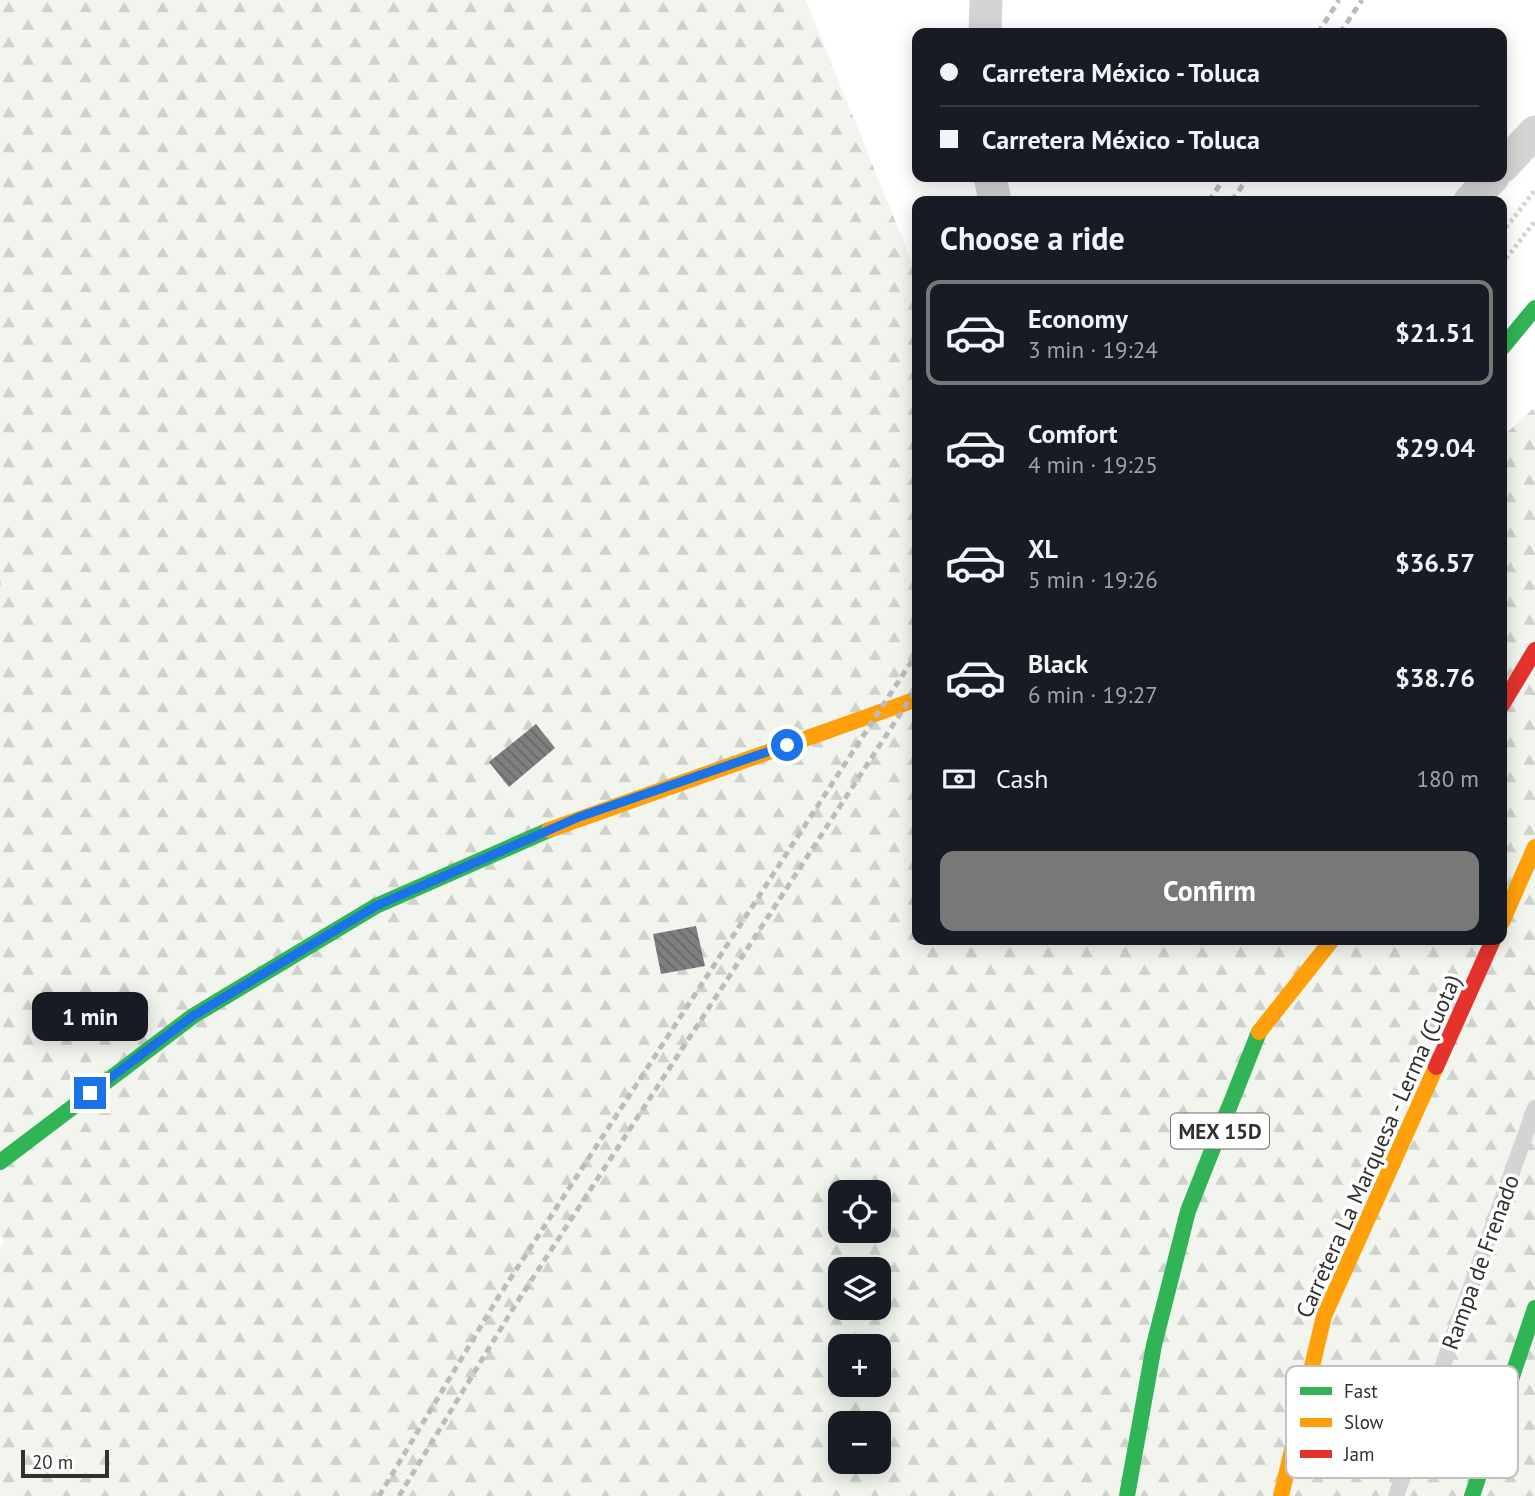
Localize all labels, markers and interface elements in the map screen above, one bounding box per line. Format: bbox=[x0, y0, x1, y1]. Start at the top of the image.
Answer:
text: Carretera México - Toluca bbox=[982, 56, 1260, 89]
text: Carretera México - Toluca bbox=[982, 123, 1260, 156]
text: Choose a ride bbox=[940, 217, 1125, 259]
icon: car bbox=[944, 301, 1007, 364]
text: Economy bbox=[1028, 302, 1128, 335]
text: $21.51 bbox=[1395, 316, 1475, 349]
text: 3 min · 19:24 bbox=[1028, 335, 1158, 364]
icon: car bbox=[944, 416, 1007, 479]
text: Comfort bbox=[1028, 417, 1118, 450]
text: $29.04 bbox=[1395, 431, 1475, 464]
text: 4 min · 19:25 bbox=[1028, 450, 1158, 479]
icon: car bbox=[944, 531, 1007, 594]
text: XL bbox=[1028, 532, 1058, 565]
text: $36.57 bbox=[1395, 546, 1475, 579]
text: 5 min · 19:26 bbox=[1028, 565, 1158, 594]
icon: car bbox=[944, 646, 1007, 709]
text: Black bbox=[1028, 647, 1088, 680]
text: $38.76 bbox=[1395, 661, 1475, 694]
text: 6 min · 19:27 bbox=[1028, 680, 1158, 709]
route start bbox=[771, 729, 803, 761]
icon: cash bbox=[940, 760, 978, 798]
text: Cash bbox=[996, 762, 1048, 795]
text: 180 m bbox=[1417, 764, 1479, 793]
button: Confirm bbox=[940, 851, 1479, 931]
street label: Carretera La Marquesa - Lerma (Cuota) bbox=[1289, 970, 1467, 1322]
callout: 1 min bbox=[32, 992, 148, 1040]
text: 1 min bbox=[62, 1002, 118, 1031]
route end bbox=[74, 1077, 106, 1109]
road number: MEX 15D bbox=[1171, 1114, 1269, 1148]
street label: Rampa de Frenado bbox=[1435, 1171, 1525, 1353]
map controls bbox=[828, 1180, 891, 1474]
button: locate bbox=[828, 1180, 891, 1243]
button: layers bbox=[828, 1257, 891, 1320]
button: + bbox=[828, 1334, 891, 1397]
legend bbox=[1286, 1366, 1518, 1478]
text: Fast bbox=[1344, 1379, 1378, 1403]
text: Slow bbox=[1344, 1410, 1384, 1434]
button: − bbox=[828, 1411, 891, 1474]
text: Jam bbox=[1343, 1442, 1374, 1466]
scale bar bbox=[21, 1447, 108, 1479]
text: 20 m bbox=[32, 1450, 73, 1474]

